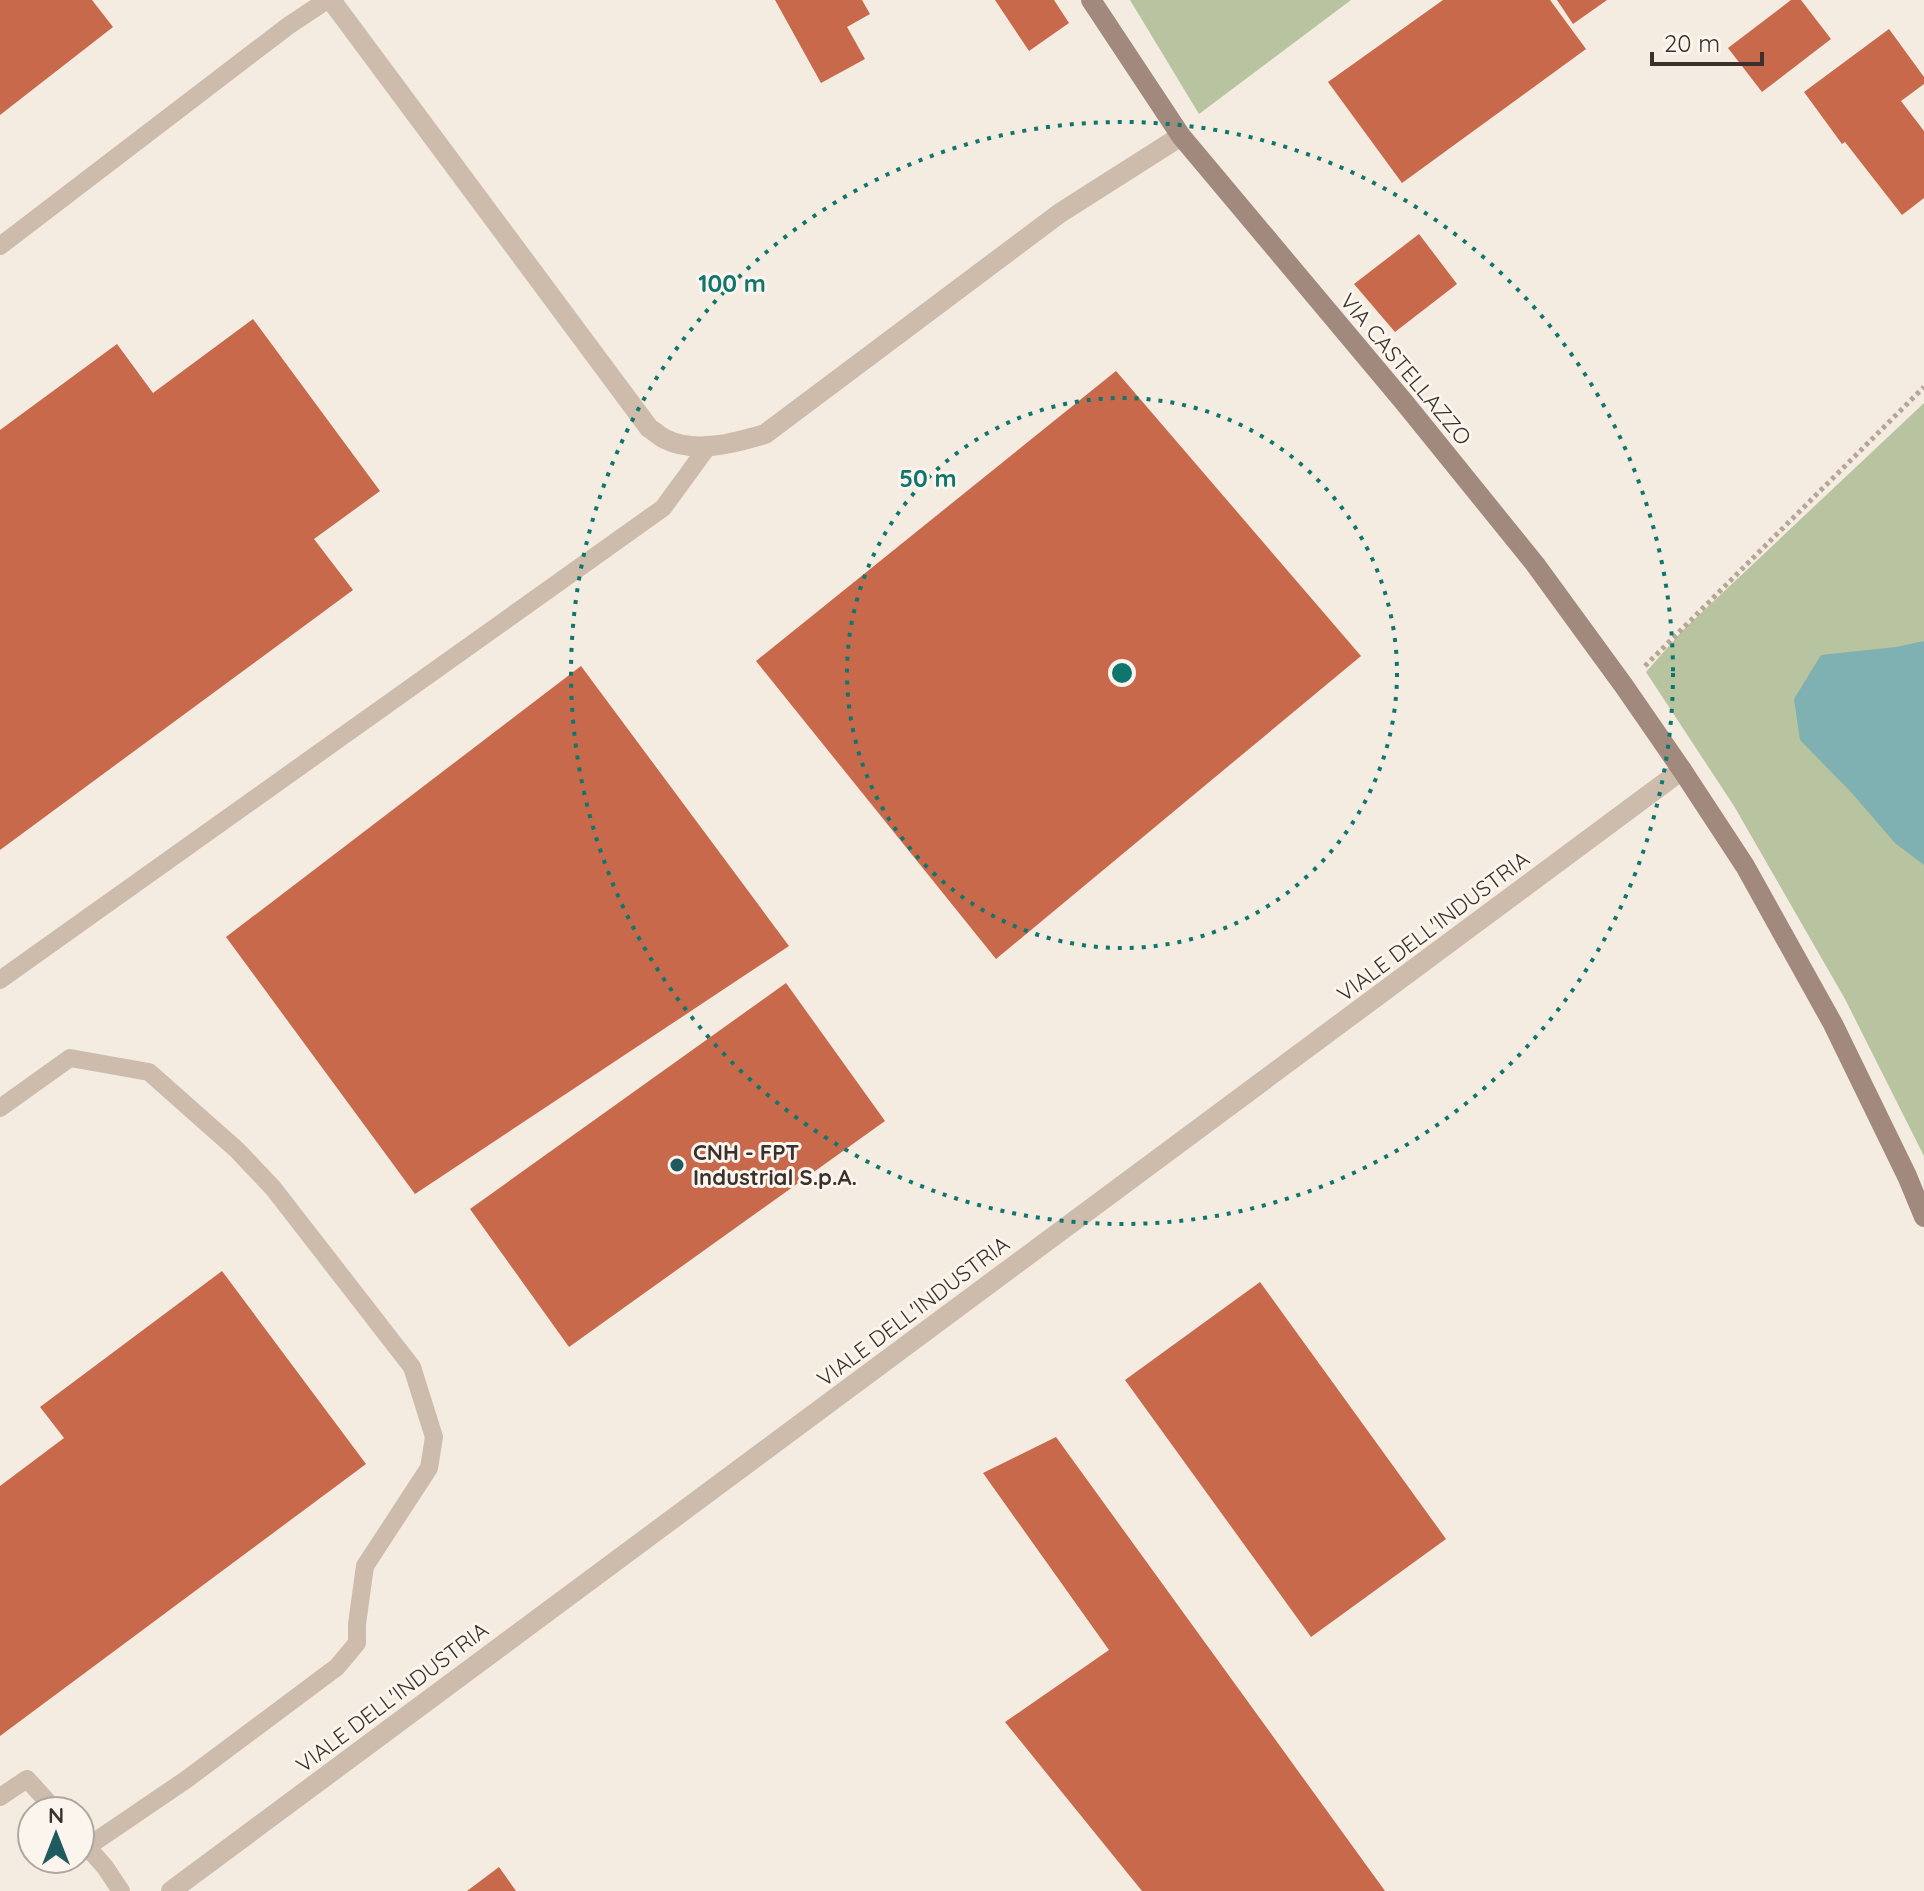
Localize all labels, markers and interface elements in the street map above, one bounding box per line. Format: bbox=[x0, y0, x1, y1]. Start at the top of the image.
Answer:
scale bar bbox=[1652, 16, 1762, 66]
text: 20 m bbox=[1664, 28, 1720, 58]
text: 100 m bbox=[698, 268, 766, 298]
street label: VIA CASTELLAZZO bbox=[1334, 287, 1478, 451]
text: 50 m bbox=[899, 463, 957, 493]
centre of rings bbox=[1108, 659, 1136, 687]
street label: VIALE DELL'INDUSTRIA bbox=[1331, 845, 1535, 1007]
place label: CNH - FPT Industrial S.p.A. bbox=[693, 1138, 857, 1191]
marker: CNH - FPT Industrial S.p.A. bbox=[668, 1156, 686, 1174]
street label: VIALE DELL'INDUSTRIA bbox=[811, 1230, 1015, 1392]
street label: VIALE DELL'INDUSTRIA bbox=[290, 1616, 494, 1778]
north arrow bbox=[16, 1795, 96, 1875]
text: N bbox=[48, 1801, 64, 1829]

